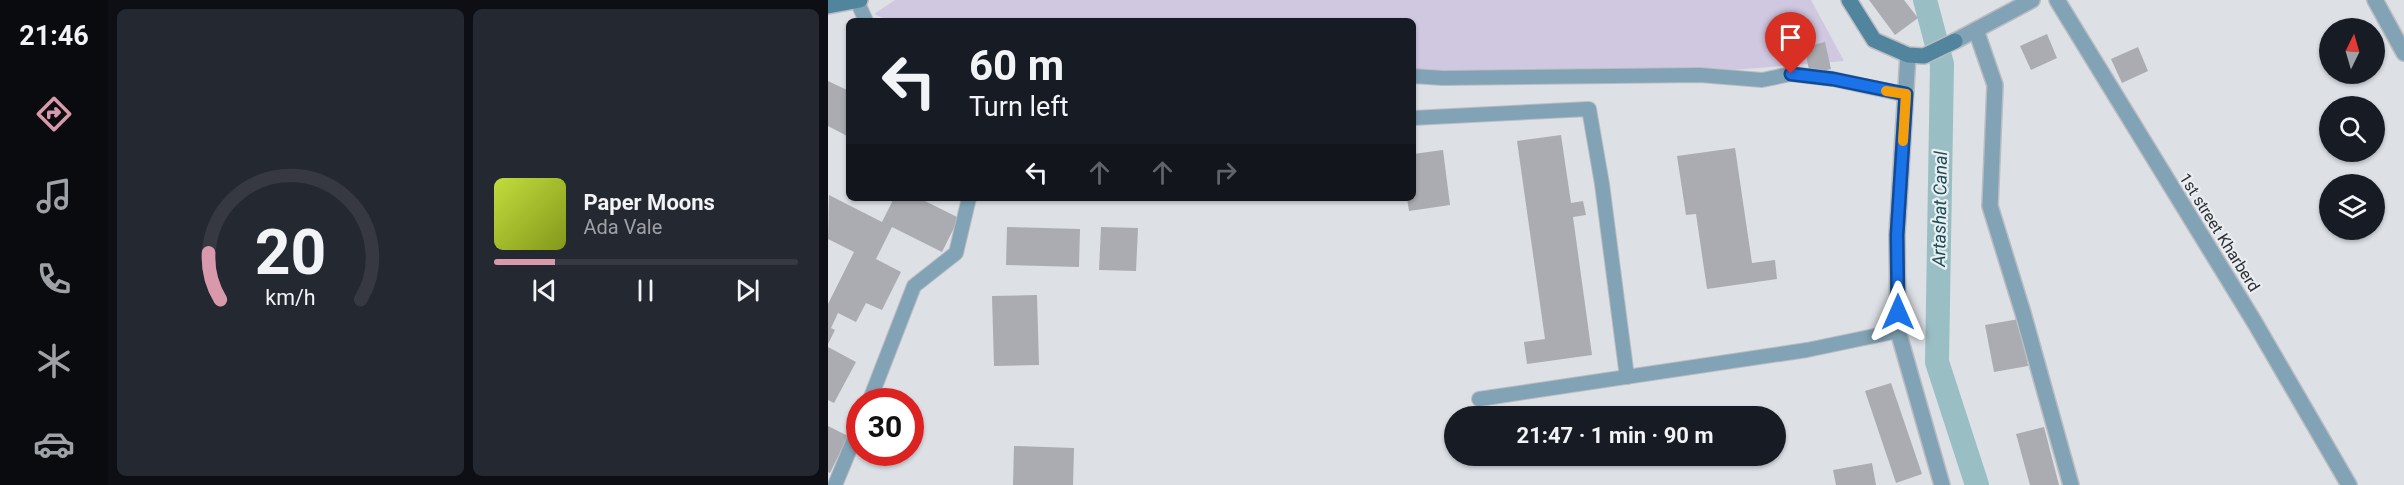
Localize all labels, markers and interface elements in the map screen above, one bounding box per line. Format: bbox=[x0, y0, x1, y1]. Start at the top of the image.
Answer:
pin bbox=[1765, 12, 1816, 74]
north arrow bbox=[2319, 18, 2385, 84]
map controls bbox=[2319, 18, 2385, 240]
text: 21:46 bbox=[19, 20, 89, 52]
icon: arrive bbox=[1774, 21, 1807, 54]
text: 60 m bbox=[969, 41, 1064, 90]
icon: left bbox=[870, 42, 948, 120]
text: Turn left bbox=[969, 91, 1069, 123]
icon: directions bbox=[33, 93, 75, 135]
button: search bbox=[2319, 96, 2385, 162]
water label: Artashat Canal bbox=[1928, 150, 1951, 268]
icon: left bbox=[1020, 156, 1053, 189]
icon: ahead bbox=[1083, 156, 1116, 189]
icon: ahead bbox=[1146, 156, 1179, 189]
icon: right bbox=[1209, 156, 1242, 189]
street label: 1st street Kharberd bbox=[2175, 170, 2264, 295]
button: layers bbox=[2319, 174, 2385, 240]
icon: music bbox=[33, 175, 75, 217]
text: Paper Moons bbox=[584, 190, 715, 215]
text: Ada Vale bbox=[584, 215, 662, 239]
text: 20 bbox=[254, 216, 326, 289]
icon: phone bbox=[33, 258, 75, 300]
icon: previous bbox=[528, 274, 561, 307]
icon: pause bbox=[629, 274, 662, 307]
icon: next bbox=[731, 274, 764, 307]
position arrow bbox=[1866, 280, 1930, 344]
text: km/h bbox=[265, 285, 315, 310]
icon: climate bbox=[33, 340, 75, 382]
speed limit sign: 30 bbox=[846, 388, 924, 466]
icon: car bbox=[33, 423, 75, 465]
text: 21:47 · 1 min · 90 m bbox=[1517, 423, 1713, 448]

